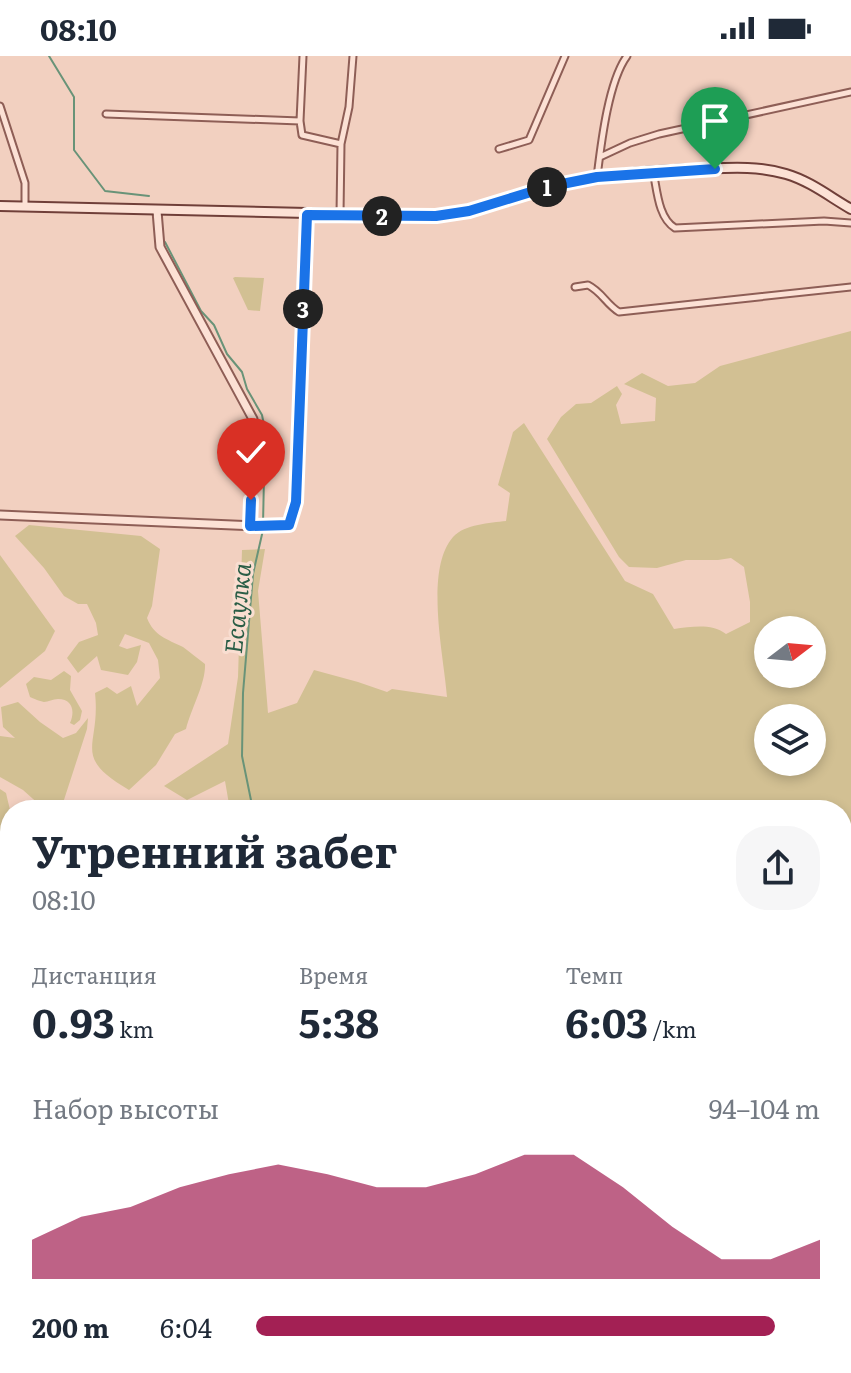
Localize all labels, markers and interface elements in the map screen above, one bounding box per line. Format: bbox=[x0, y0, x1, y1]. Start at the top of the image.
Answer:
text: 08:10 bbox=[40, 6, 117, 50]
pin bbox=[681, 87, 749, 169]
icon: arrive bbox=[693, 99, 737, 143]
pin: 1 bbox=[527, 167, 567, 207]
text: 1 bbox=[542, 170, 552, 203]
pin: 2 bbox=[362, 196, 402, 236]
text: 2 bbox=[376, 199, 388, 232]
pin: 3 bbox=[283, 289, 323, 329]
text: 3 bbox=[297, 292, 309, 325]
pin bbox=[217, 418, 285, 500]
icon: check bbox=[229, 430, 273, 474]
water label: Есаулка bbox=[214, 561, 258, 655]
north arrow bbox=[754, 616, 826, 688]
map controls bbox=[754, 616, 826, 776]
button: layers bbox=[754, 704, 826, 776]
text: Утренний забег bbox=[32, 816, 397, 882]
button: share bbox=[736, 826, 820, 910]
text: 08:10 bbox=[32, 879, 96, 918]
text: Дистанция bbox=[32, 958, 157, 991]
text: Время bbox=[299, 958, 368, 991]
text: Темп bbox=[565, 958, 623, 991]
text: 0.93 bbox=[32, 991, 115, 1050]
text: 5:38 bbox=[299, 991, 379, 1050]
text: 6:03 bbox=[565, 991, 648, 1050]
text: km bbox=[115, 1012, 154, 1045]
text: /km bbox=[648, 1012, 697, 1045]
text: Набор высоты bbox=[32, 1088, 219, 1127]
text: 94–104 m bbox=[709, 1088, 820, 1127]
text: 200 m bbox=[32, 1307, 109, 1346]
text: 6:04 bbox=[160, 1307, 212, 1346]

